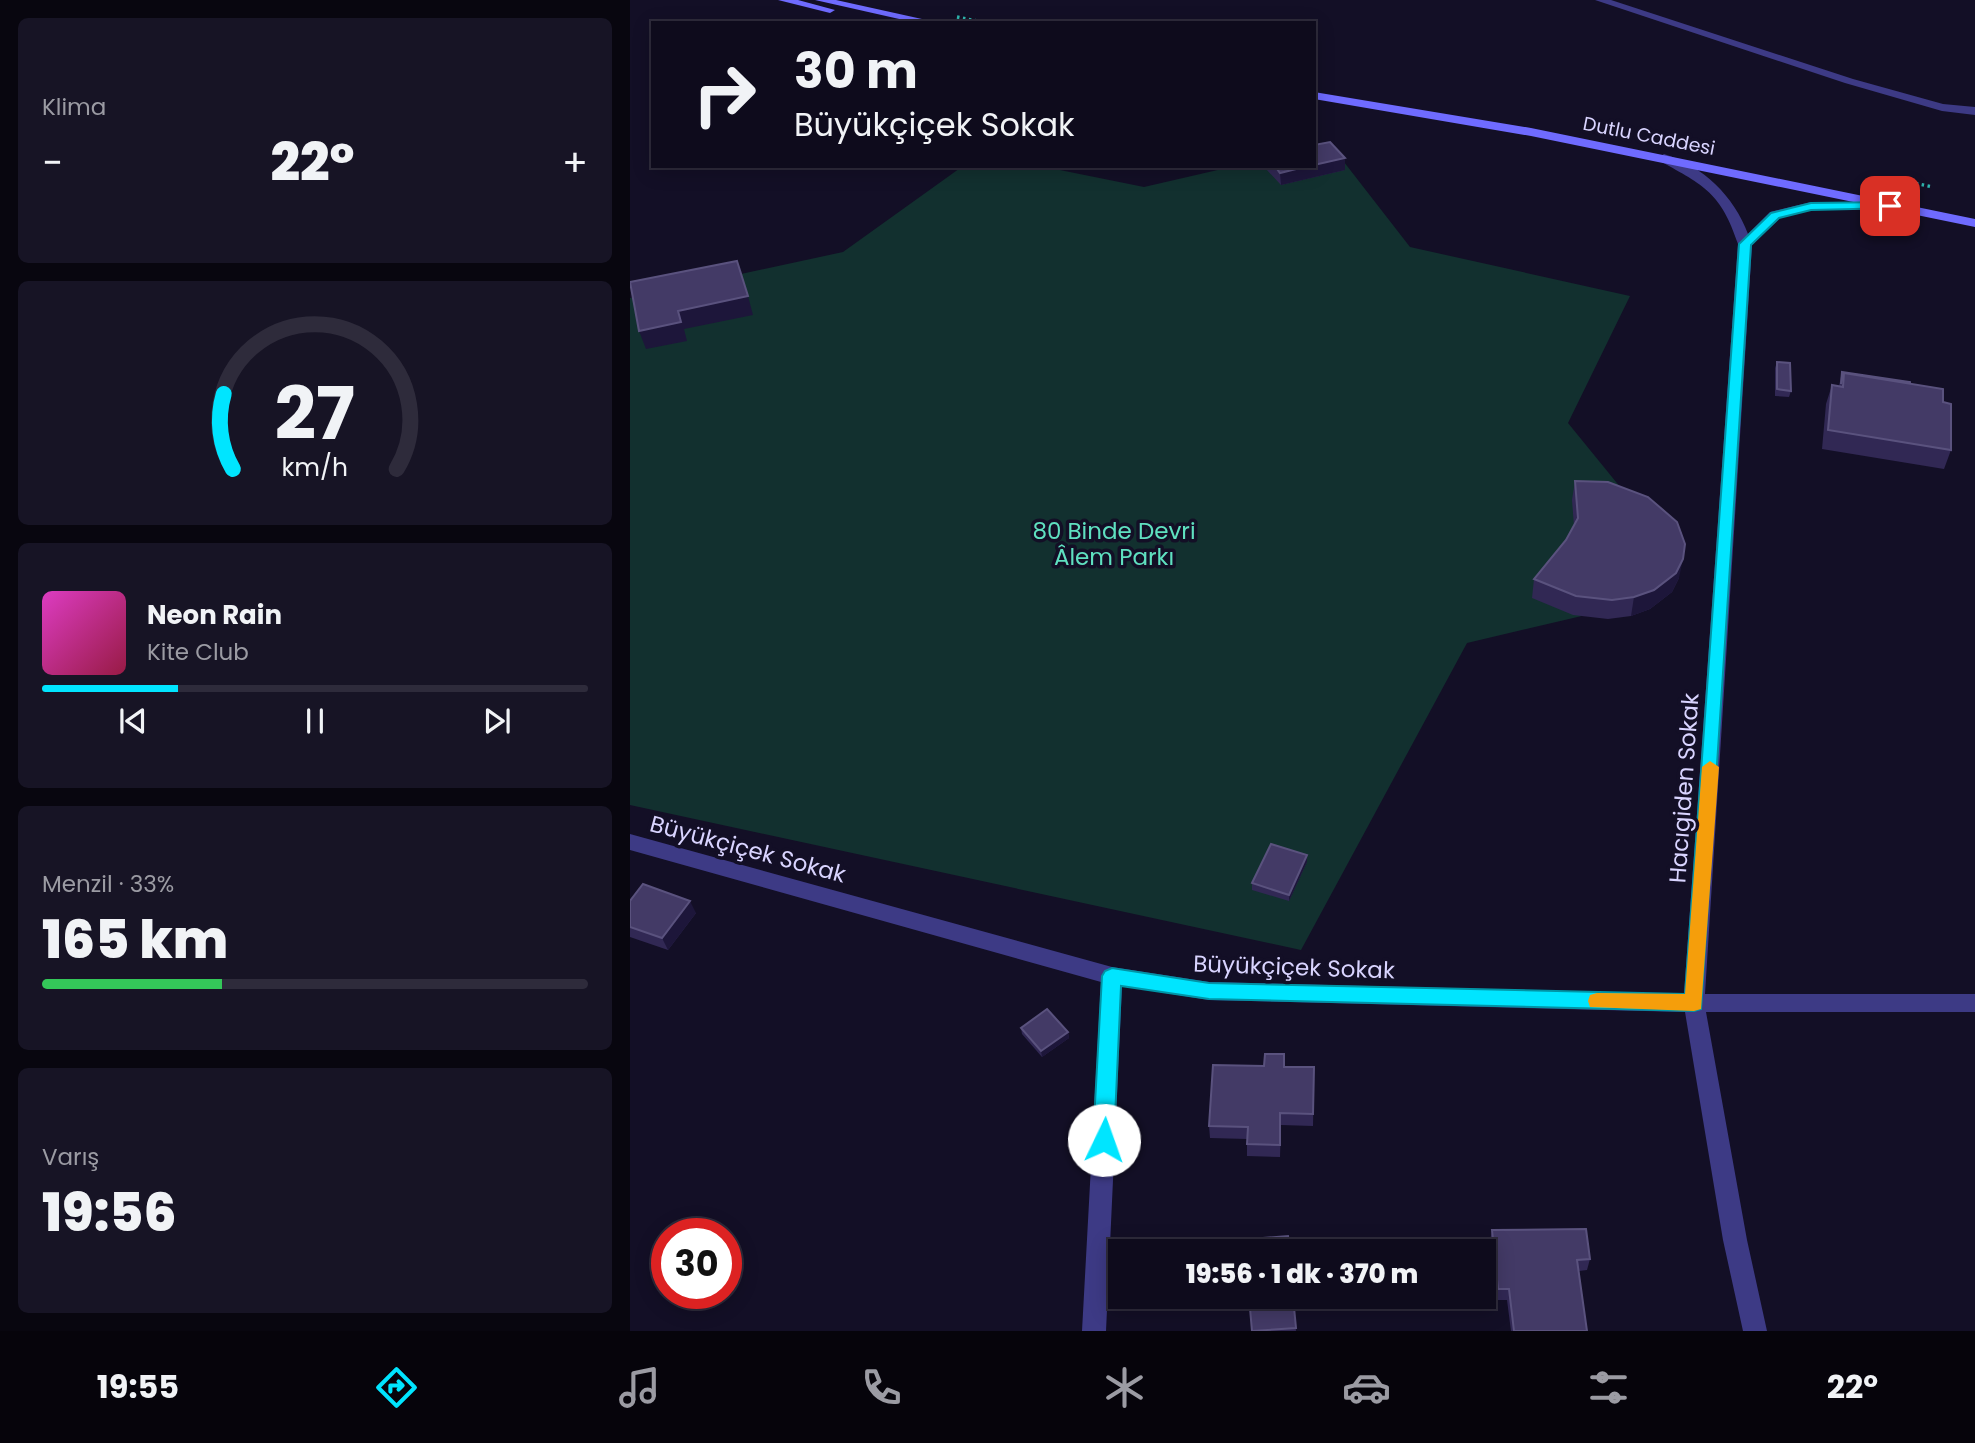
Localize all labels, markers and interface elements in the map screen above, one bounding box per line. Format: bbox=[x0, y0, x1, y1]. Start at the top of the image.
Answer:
text: 30 m bbox=[794, 37, 918, 105]
icon: right bbox=[679, 49, 770, 140]
text: Klima bbox=[42, 91, 106, 123]
text: Büyükçiçek Sokak bbox=[794, 102, 1075, 147]
street label: Dutlu Caddesi bbox=[1581, 110, 1717, 162]
text: 22° bbox=[270, 126, 355, 199]
text: − bbox=[42, 136, 63, 189]
text: + bbox=[562, 136, 588, 189]
pin bbox=[1860, 176, 1920, 236]
icon: arrive bbox=[1871, 187, 1909, 225]
text: 27 bbox=[275, 363, 355, 464]
text: km/h bbox=[282, 450, 348, 485]
park label: 80 Binde Devri Âlem Parkı bbox=[1032, 515, 1196, 573]
text: Neon Rain bbox=[147, 597, 282, 633]
text: Kite Club bbox=[147, 636, 249, 668]
street label: Hacıgiden Sokak bbox=[1661, 692, 1707, 884]
icon: previous bbox=[114, 702, 152, 740]
icon: pause bbox=[296, 702, 334, 740]
icon: next bbox=[478, 702, 516, 740]
street label: Büyükçiçek Sokak bbox=[646, 807, 850, 891]
text: Menzil · 33% bbox=[42, 868, 174, 900]
text: 165 km bbox=[42, 903, 228, 976]
street label: Büyükçiçek Sokak bbox=[1193, 947, 1395, 987]
position arrow bbox=[1067, 1103, 1141, 1177]
text: Varış bbox=[42, 1141, 99, 1173]
text: 19:56 bbox=[42, 1176, 176, 1249]
speed limit sign: 30 bbox=[651, 1218, 742, 1309]
text: 19:56 · 1 dk · 370 m bbox=[1186, 1256, 1418, 1292]
icon: directions bbox=[372, 1363, 421, 1412]
icon: music bbox=[615, 1363, 664, 1412]
icon: phone bbox=[857, 1363, 906, 1412]
icon: climate bbox=[1100, 1363, 1149, 1412]
icon: car bbox=[1342, 1363, 1391, 1412]
icon: filters bbox=[1584, 1363, 1633, 1412]
text: 19:55 bbox=[97, 1364, 179, 1409]
text: 22° bbox=[1827, 1364, 1878, 1409]

